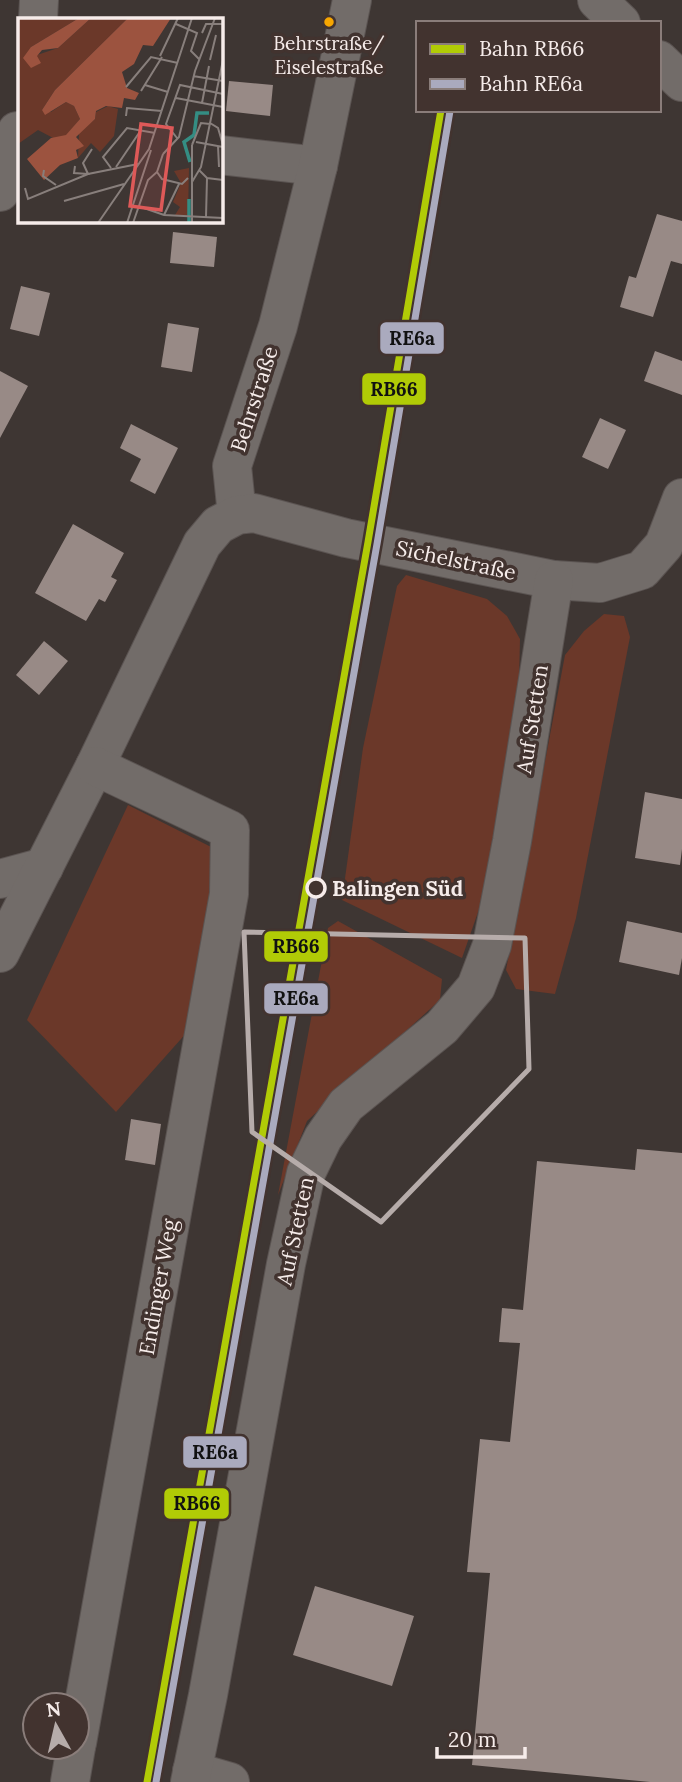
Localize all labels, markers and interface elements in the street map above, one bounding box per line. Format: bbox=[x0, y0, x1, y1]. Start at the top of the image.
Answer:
marker: Behrstraße/ Eiselestraße bbox=[322, 15, 336, 29]
inset map bbox=[18, 18, 222, 222]
legend bbox=[416, 21, 661, 112]
place label: Behrstraße/ Eiselestraße bbox=[273, 31, 385, 79]
text: Bahn RB66 bbox=[479, 35, 584, 62]
text: Bahn RE6a bbox=[479, 70, 583, 97]
line badge: RE6a bbox=[379, 321, 445, 355]
text: RE6a bbox=[389, 326, 435, 350]
street label: Behrstraße bbox=[224, 343, 284, 455]
line badge: RB66 bbox=[361, 372, 427, 406]
text: RB66 bbox=[370, 377, 418, 401]
street label: Sichelstraße bbox=[394, 534, 518, 586]
street label: Auf Stetten bbox=[510, 662, 554, 776]
place label: Balingen Süd bbox=[332, 875, 463, 902]
marker: Balingen Süd bbox=[306, 878, 326, 898]
line badge: RB66 bbox=[263, 930, 329, 963]
text: RB66 bbox=[272, 934, 320, 958]
line badge: RE6a bbox=[263, 982, 329, 1015]
text: RE6a bbox=[273, 986, 319, 1010]
street label: Auf Stetten bbox=[270, 1174, 320, 1289]
street label: Endinger Weg bbox=[133, 1217, 183, 1357]
line badge: RE6a bbox=[182, 1435, 248, 1469]
text: RE6a bbox=[192, 1440, 238, 1464]
line badge: RB66 bbox=[163, 1487, 230, 1520]
text: RB66 bbox=[173, 1491, 221, 1515]
north arrow bbox=[21, 1691, 91, 1761]
text: N bbox=[45, 1696, 63, 1722]
scale bar bbox=[437, 1716, 524, 1760]
text: 20 m bbox=[448, 1726, 497, 1753]

